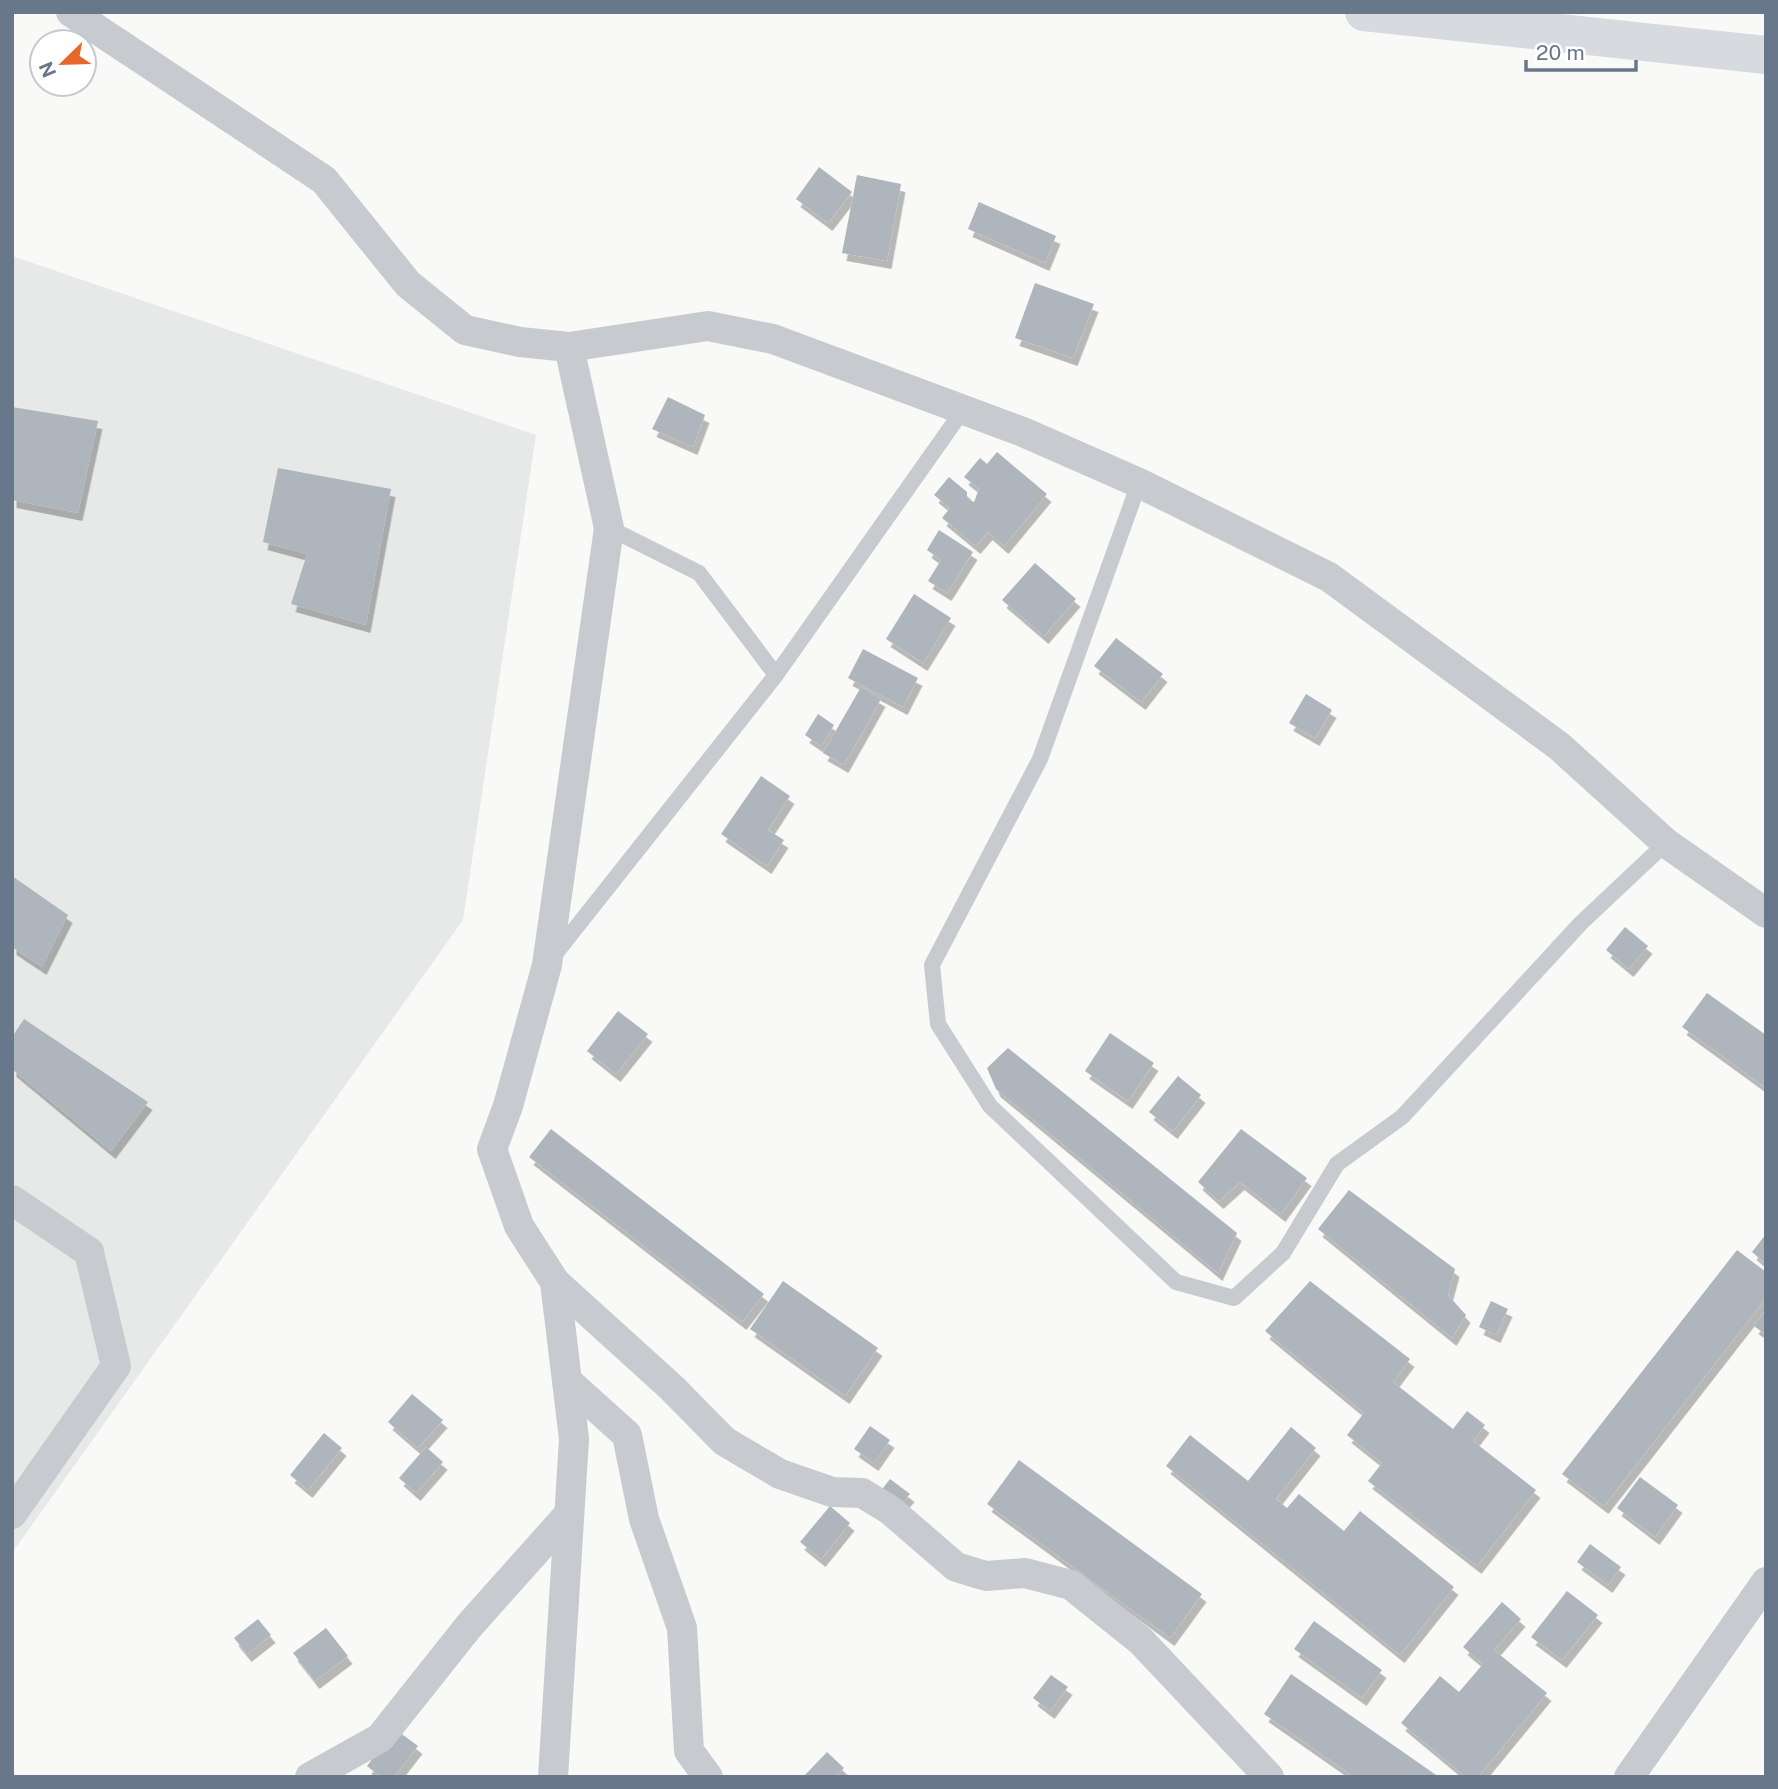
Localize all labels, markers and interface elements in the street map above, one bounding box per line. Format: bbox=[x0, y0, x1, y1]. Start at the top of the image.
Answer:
north arrow bbox=[28, 28, 98, 98]
scale bar bbox=[1526, 28, 1636, 72]
text: 20 m bbox=[1536, 40, 1585, 65]
text: N bbox=[34, 59, 60, 81]

